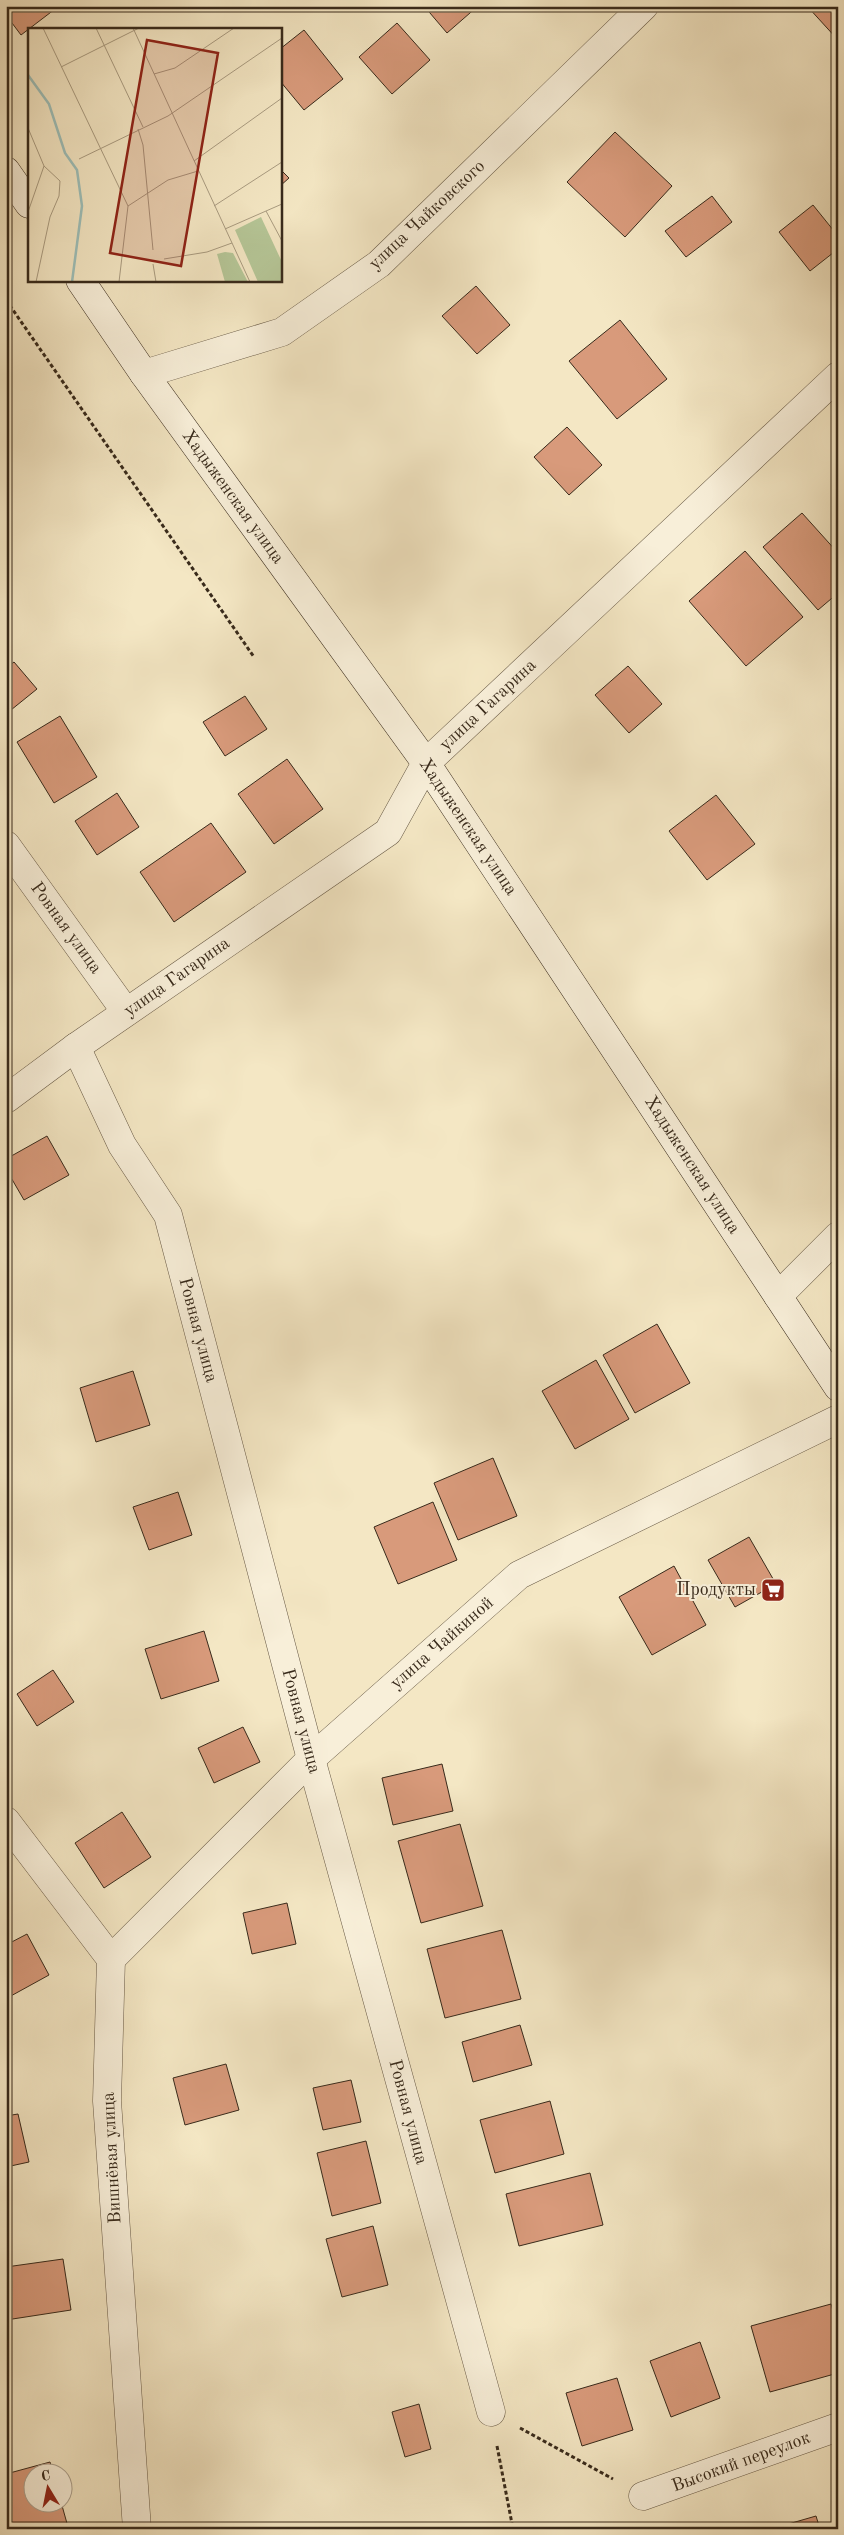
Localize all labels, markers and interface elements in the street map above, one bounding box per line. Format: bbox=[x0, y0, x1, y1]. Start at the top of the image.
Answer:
inset map bbox=[28, 28, 281, 281]
street label: улица Чайковского bbox=[366, 157, 488, 273]
street label: Хадыженская улица bbox=[179, 427, 287, 567]
street label: улица Гагарина bbox=[436, 656, 540, 754]
street label: Хадыженская улица bbox=[416, 755, 520, 899]
street label: Ровная улица bbox=[27, 879, 105, 977]
street label: улица Гагарина bbox=[121, 934, 233, 1020]
street label: Хадыженская улица bbox=[641, 1093, 743, 1237]
street label: Ровная улица bbox=[175, 1276, 221, 1385]
supermarket icon: Продукты bbox=[760, 1577, 786, 1603]
place label: Продукты bbox=[676, 1581, 756, 1599]
street label: улица Чайкиной bbox=[387, 1594, 497, 1692]
street label: Ровная улица bbox=[278, 1667, 324, 1776]
street label: Ровная улица bbox=[385, 2058, 431, 2167]
street label: Вишнёвая улица bbox=[100, 2092, 124, 2224]
street label: Высокий переулок bbox=[669, 2429, 813, 2495]
north arrow bbox=[22, 2462, 72, 2512]
text: С bbox=[40, 2468, 52, 2484]

